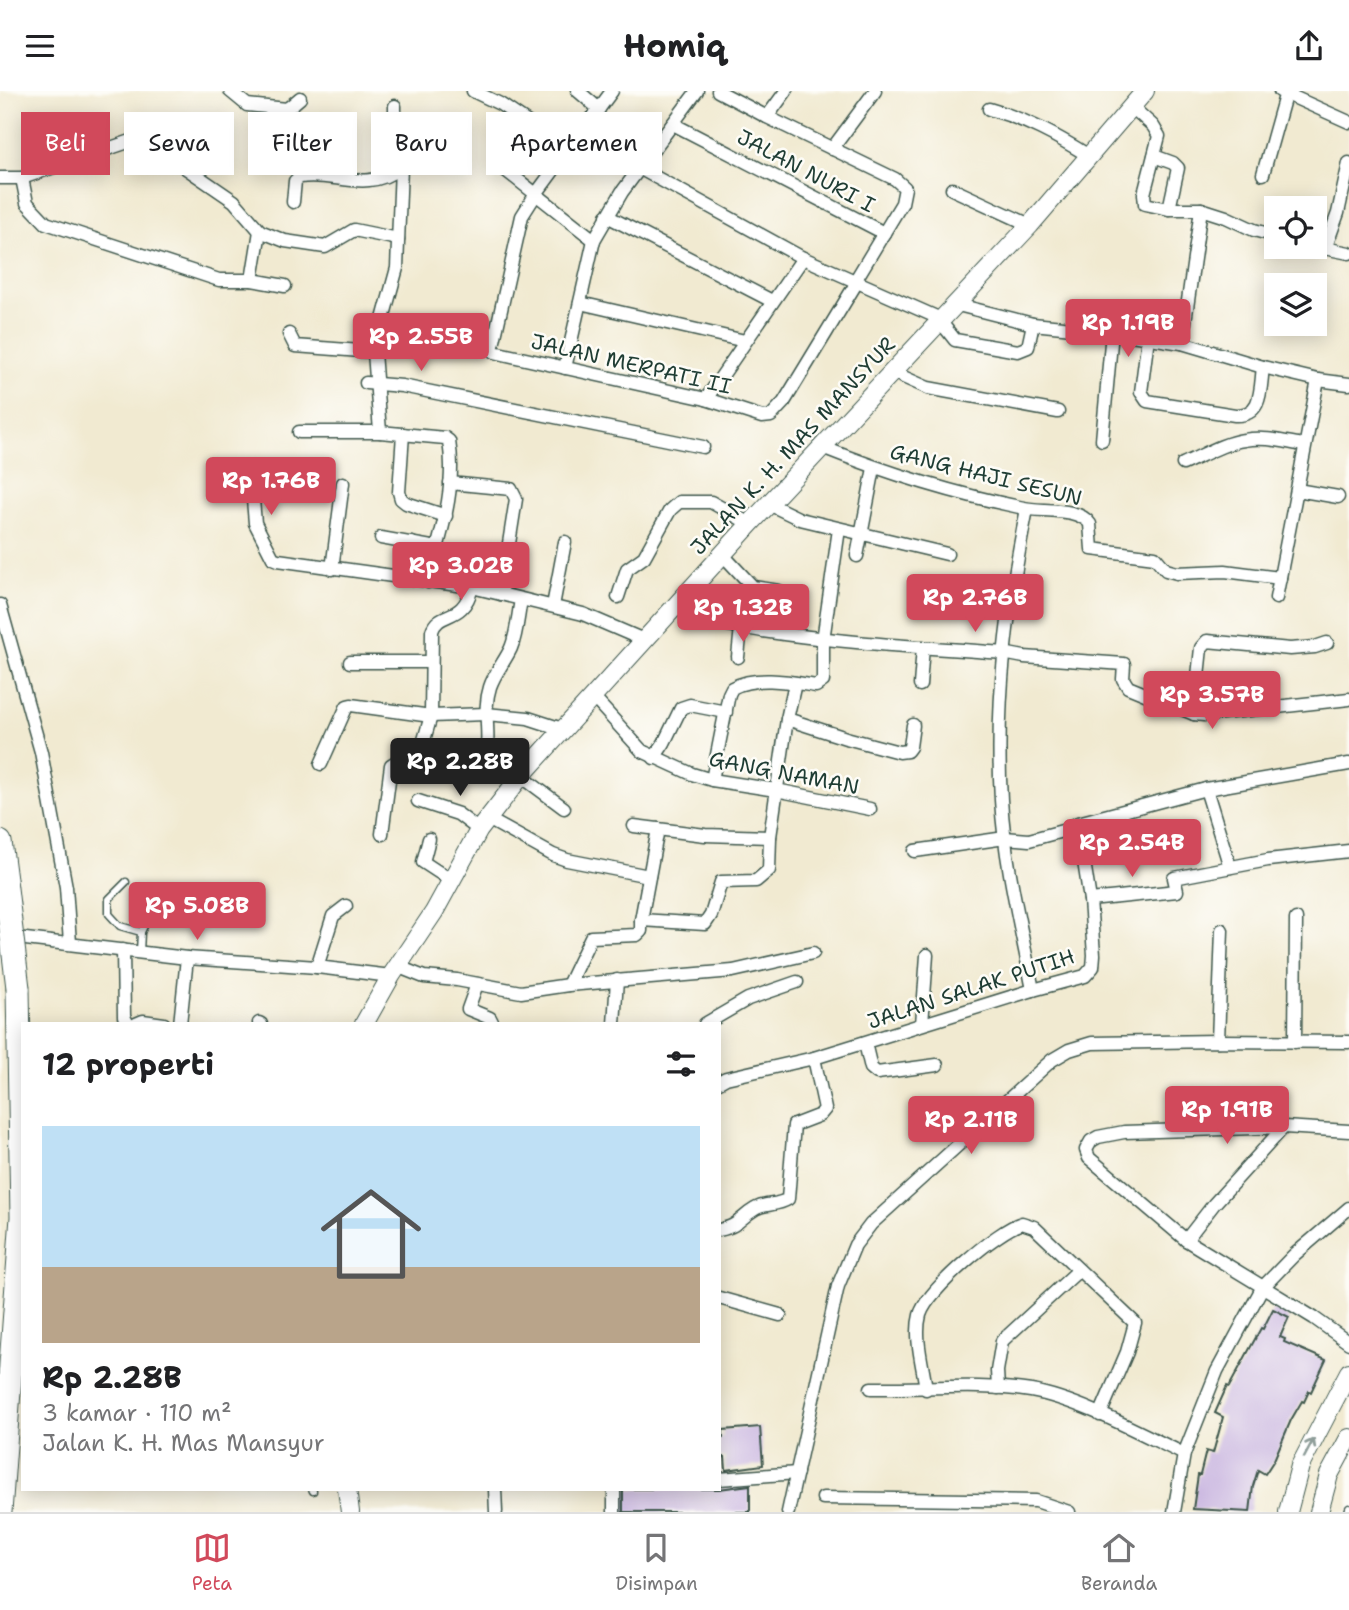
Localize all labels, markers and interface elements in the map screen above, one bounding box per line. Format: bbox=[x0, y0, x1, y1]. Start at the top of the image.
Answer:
text: Homiq bbox=[623, 24, 726, 67]
icon: menu bbox=[21, 27, 59, 65]
icon: share bbox=[1290, 27, 1328, 65]
chip: Beli bbox=[21, 112, 110, 175]
chip: Sewa bbox=[124, 112, 234, 175]
chip: Filter bbox=[248, 112, 357, 175]
chip: Baru bbox=[371, 112, 472, 175]
chip: Apartemen bbox=[486, 112, 662, 175]
street label: JALAN NURI I bbox=[732, 123, 880, 219]
map controls bbox=[1264, 196, 1327, 336]
button: locate bbox=[1264, 196, 1327, 259]
button: layers bbox=[1264, 273, 1327, 336]
pin: Rp 1.19B bbox=[1056, 299, 1200, 359]
text: Rp 1.19B bbox=[1081, 307, 1175, 337]
pin: Rp 2.55B bbox=[349, 313, 493, 373]
text: Rp 2.55B bbox=[369, 321, 473, 351]
street label: JALAN MERPATI II bbox=[528, 327, 734, 401]
street label: JALAN K. H. MAS MANSYUR bbox=[684, 331, 902, 561]
street label: GANG HAJI SESUN bbox=[887, 438, 1085, 512]
pin: Rp 1.76B bbox=[199, 457, 343, 517]
text: Rp 1.76B bbox=[222, 465, 320, 495]
pin: Rp 3.02B bbox=[389, 543, 533, 602]
text: Rp 3.02B bbox=[408, 550, 514, 580]
pin: Rp 2.76B bbox=[903, 575, 1047, 634]
text: Rp 2.76B bbox=[923, 582, 1027, 612]
pin: Rp 1.32B bbox=[671, 585, 815, 644]
text: Rp 1.32B bbox=[693, 592, 793, 622]
pin: Rp 3.57B bbox=[1140, 671, 1284, 731]
text: Rp 3.57B bbox=[1159, 679, 1265, 709]
pin: Rp 2.28B bbox=[388, 739, 532, 798]
street label: GANG NAMAN bbox=[707, 745, 861, 801]
text: Rp 2.28B bbox=[406, 746, 514, 776]
pin: Rp 2.54B bbox=[1060, 819, 1204, 879]
text: Rp 2.54B bbox=[1079, 827, 1185, 857]
pin: Rp 5.08B bbox=[125, 883, 269, 942]
text: Rp 5.08B bbox=[145, 890, 249, 920]
street label: JALAN SALAK PUTIH bbox=[864, 942, 1078, 1036]
text: 12 properti bbox=[42, 1044, 214, 1085]
icon: filters bbox=[662, 1045, 700, 1083]
pin: Rp 1.91B bbox=[1155, 1087, 1299, 1146]
text: Rp 1.91B bbox=[1181, 1094, 1273, 1124]
pin: Rp 2.11B bbox=[899, 1097, 1043, 1156]
text: Rp 2.11B bbox=[924, 1104, 1018, 1134]
icon: home bbox=[308, 1171, 434, 1297]
text: Rp 2.28B bbox=[42, 1357, 182, 1398]
text: 3 kamar · 110 m² bbox=[42, 1398, 232, 1428]
text: Jalan K. H. Mas Mansyur bbox=[42, 1428, 325, 1458]
one-way arrow bbox=[1303, 1438, 1317, 1458]
tab: Peta bbox=[192, 1529, 232, 1596]
tab: Disimpan bbox=[615, 1529, 698, 1596]
tab: Beranda bbox=[1081, 1529, 1157, 1596]

